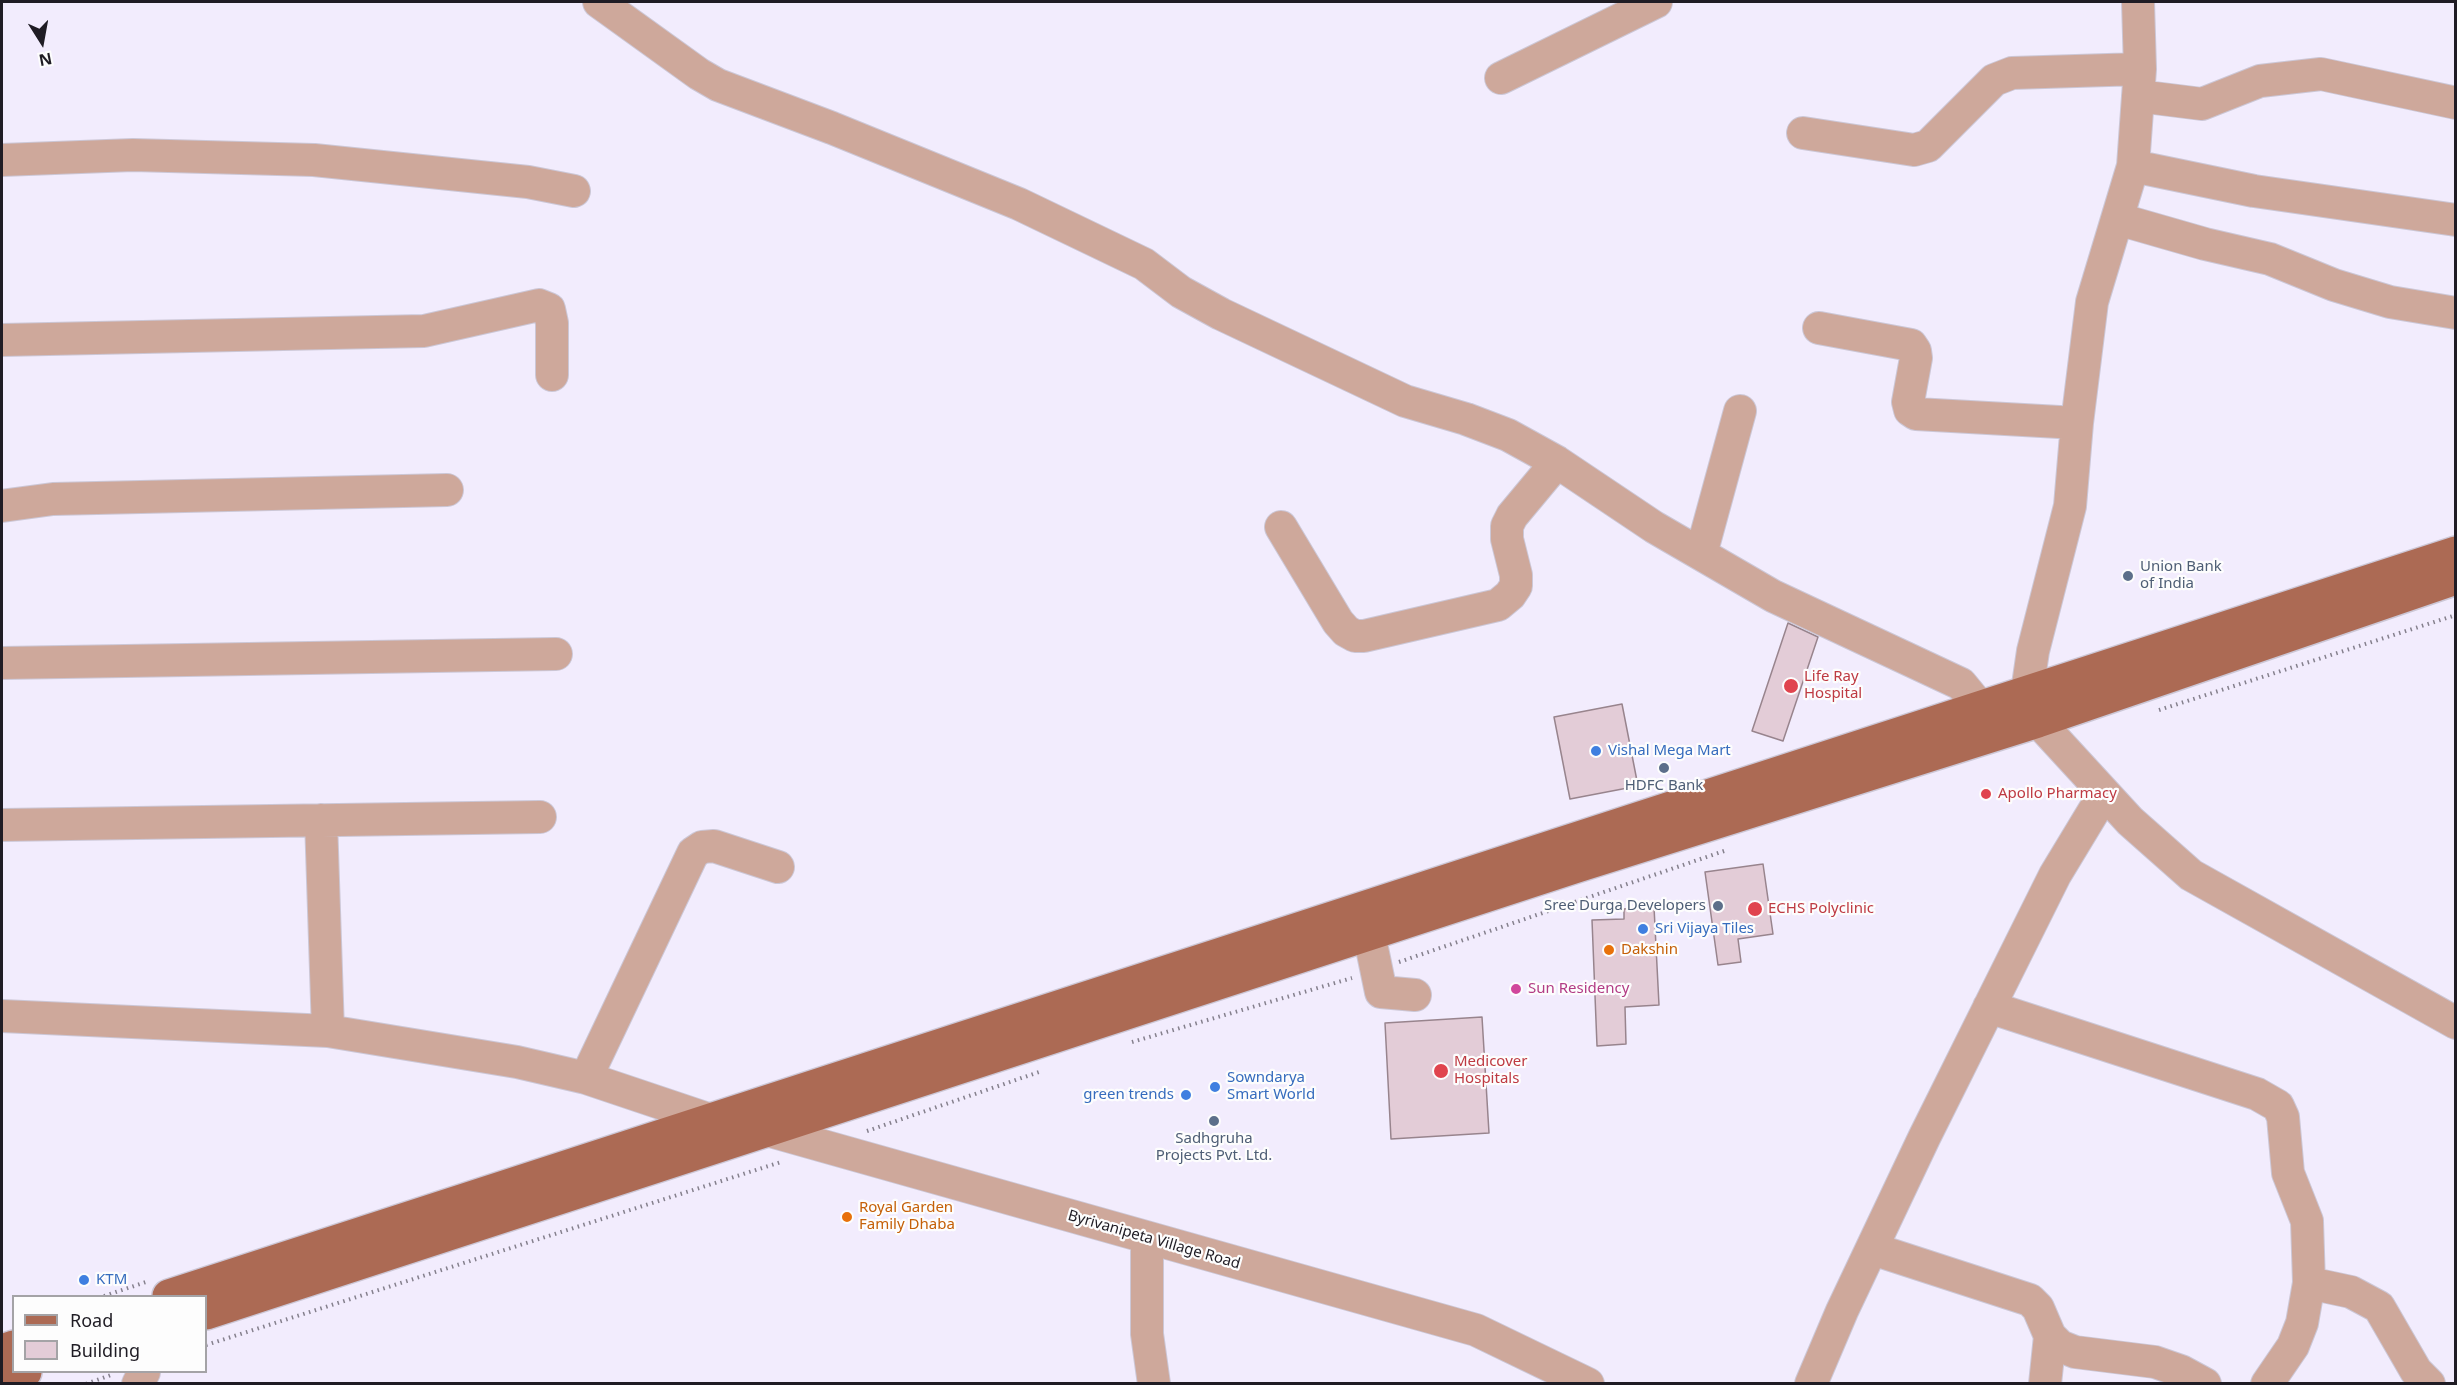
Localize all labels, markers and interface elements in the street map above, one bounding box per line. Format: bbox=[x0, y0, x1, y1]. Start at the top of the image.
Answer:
north arrow bbox=[12, 12, 72, 72]
text: N bbox=[37, 48, 54, 72]
place label: Union Bank of India bbox=[2140, 558, 2222, 593]
marker: Union Bank of India bbox=[2121, 569, 2135, 583]
place label: Life Ray Hospital bbox=[1804, 668, 1862, 703]
marker: Life Ray Hospital bbox=[1782, 677, 1800, 695]
place label: Vishal Mega Mart bbox=[1608, 742, 1731, 760]
marker: Vishal Mega Mart bbox=[1589, 744, 1603, 758]
marker: HDFC Bank bbox=[1657, 761, 1671, 775]
place label: HDFC Bank bbox=[1625, 777, 1703, 795]
place label: Apollo Pharmacy bbox=[1998, 785, 2117, 803]
marker: Apollo Pharmacy bbox=[1979, 787, 1993, 801]
place label: Sree Durga Developers bbox=[1544, 897, 1706, 915]
marker: Sree Durga Developers bbox=[1711, 899, 1725, 913]
marker: ECHS Polyclinic bbox=[1746, 900, 1764, 918]
place label: ECHS Polyclinic bbox=[1768, 900, 1874, 918]
place label: Sri Vijaya Tiles bbox=[1655, 920, 1754, 938]
marker: Sri Vijaya Tiles bbox=[1636, 922, 1650, 936]
place label: Dakshin bbox=[1621, 941, 1678, 959]
marker: Dakshin bbox=[1602, 943, 1616, 957]
place label: Sun Residency bbox=[1528, 980, 1629, 998]
marker: Sun Residency bbox=[1509, 982, 1523, 996]
place label: Medicover Hospitals bbox=[1454, 1053, 1527, 1088]
marker: Medicover Hospitals bbox=[1432, 1062, 1450, 1080]
place label: Sowndarya Smart World bbox=[1227, 1069, 1315, 1104]
marker: Sowndarya Smart World bbox=[1208, 1080, 1222, 1094]
place label: green trends bbox=[1083, 1086, 1174, 1104]
marker: green trends bbox=[1179, 1088, 1193, 1102]
marker: Sadhgruha Projects Pvt. Ltd. bbox=[1207, 1114, 1221, 1128]
place label: Sadhgruha Projects Pvt. Ltd. bbox=[1156, 1130, 1272, 1165]
place label: Royal Garden Family Dhaba bbox=[859, 1199, 955, 1234]
street label: Byrivanipeta Village Road bbox=[1066, 1207, 1242, 1273]
marker: Royal Garden Family Dhaba bbox=[840, 1210, 854, 1224]
place label: KTM bbox=[96, 1271, 127, 1289]
marker: KTM bbox=[77, 1273, 91, 1287]
legend bbox=[12, 1295, 207, 1373]
text: Road bbox=[70, 1308, 113, 1332]
text: Building bbox=[70, 1338, 140, 1362]

